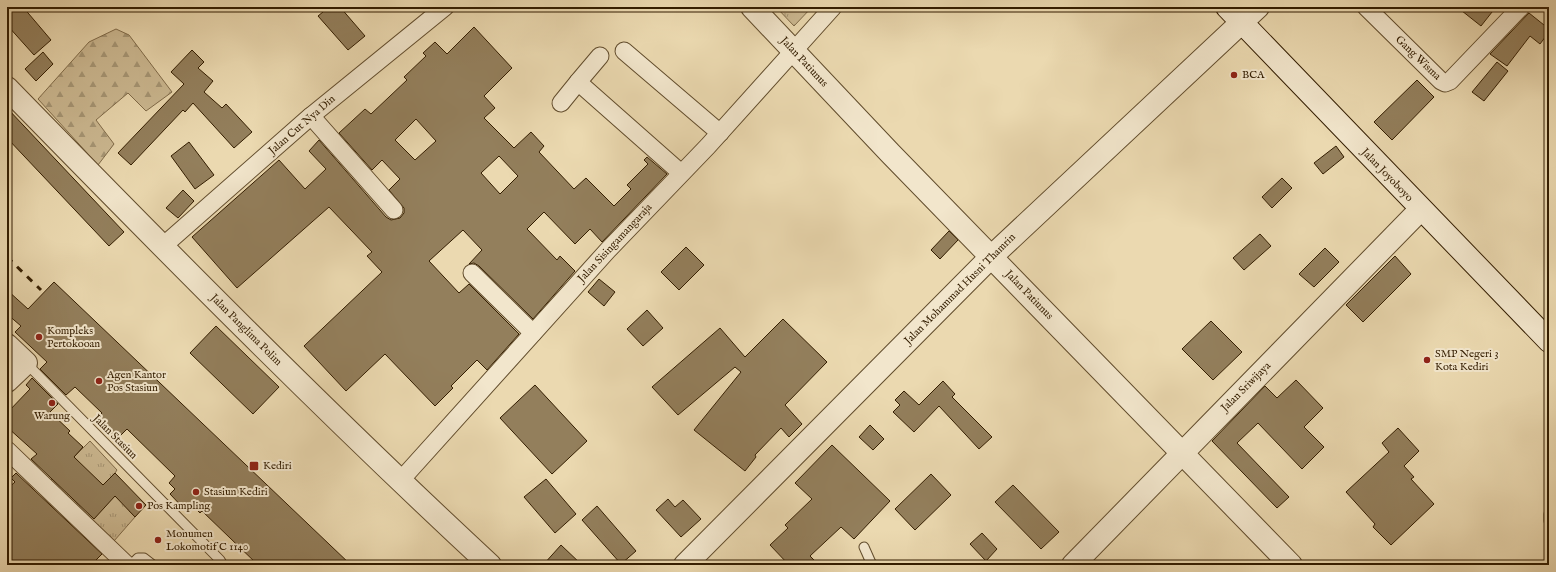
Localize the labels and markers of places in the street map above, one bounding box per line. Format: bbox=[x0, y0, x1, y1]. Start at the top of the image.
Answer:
place label: BCA bbox=[1242, 68, 1265, 82]
marker: BCA bbox=[1229, 70, 1239, 80]
place label: Kompleks Pertokooan bbox=[47, 324, 100, 351]
marker: Kompleks Pertokooan bbox=[34, 332, 44, 342]
place label: SMP Negeri 3 Kota Kediri bbox=[1435, 347, 1499, 374]
marker: SMP Negeri 3 Kota Kediri bbox=[1422, 355, 1432, 365]
place label: Agen Kantor Pos Stasiun bbox=[106, 368, 166, 395]
marker: Agen Kantor Pos Stasiun bbox=[94, 376, 104, 386]
marker: Warung bbox=[47, 398, 57, 408]
place label: Warung bbox=[34, 409, 71, 423]
place label: Kediri bbox=[263, 459, 292, 473]
marker: Kediri bbox=[248, 460, 260, 472]
place label: Stasiun Kediri bbox=[204, 485, 268, 499]
marker: Stasiun Kediri bbox=[191, 487, 201, 497]
place label: Pos Kampling bbox=[147, 499, 211, 513]
marker: Pos Kampling bbox=[134, 501, 144, 511]
place label: Monumen Lokomotif C 1140 bbox=[166, 527, 248, 554]
marker: Monumen Lokomotif C 1140 bbox=[153, 535, 163, 545]

